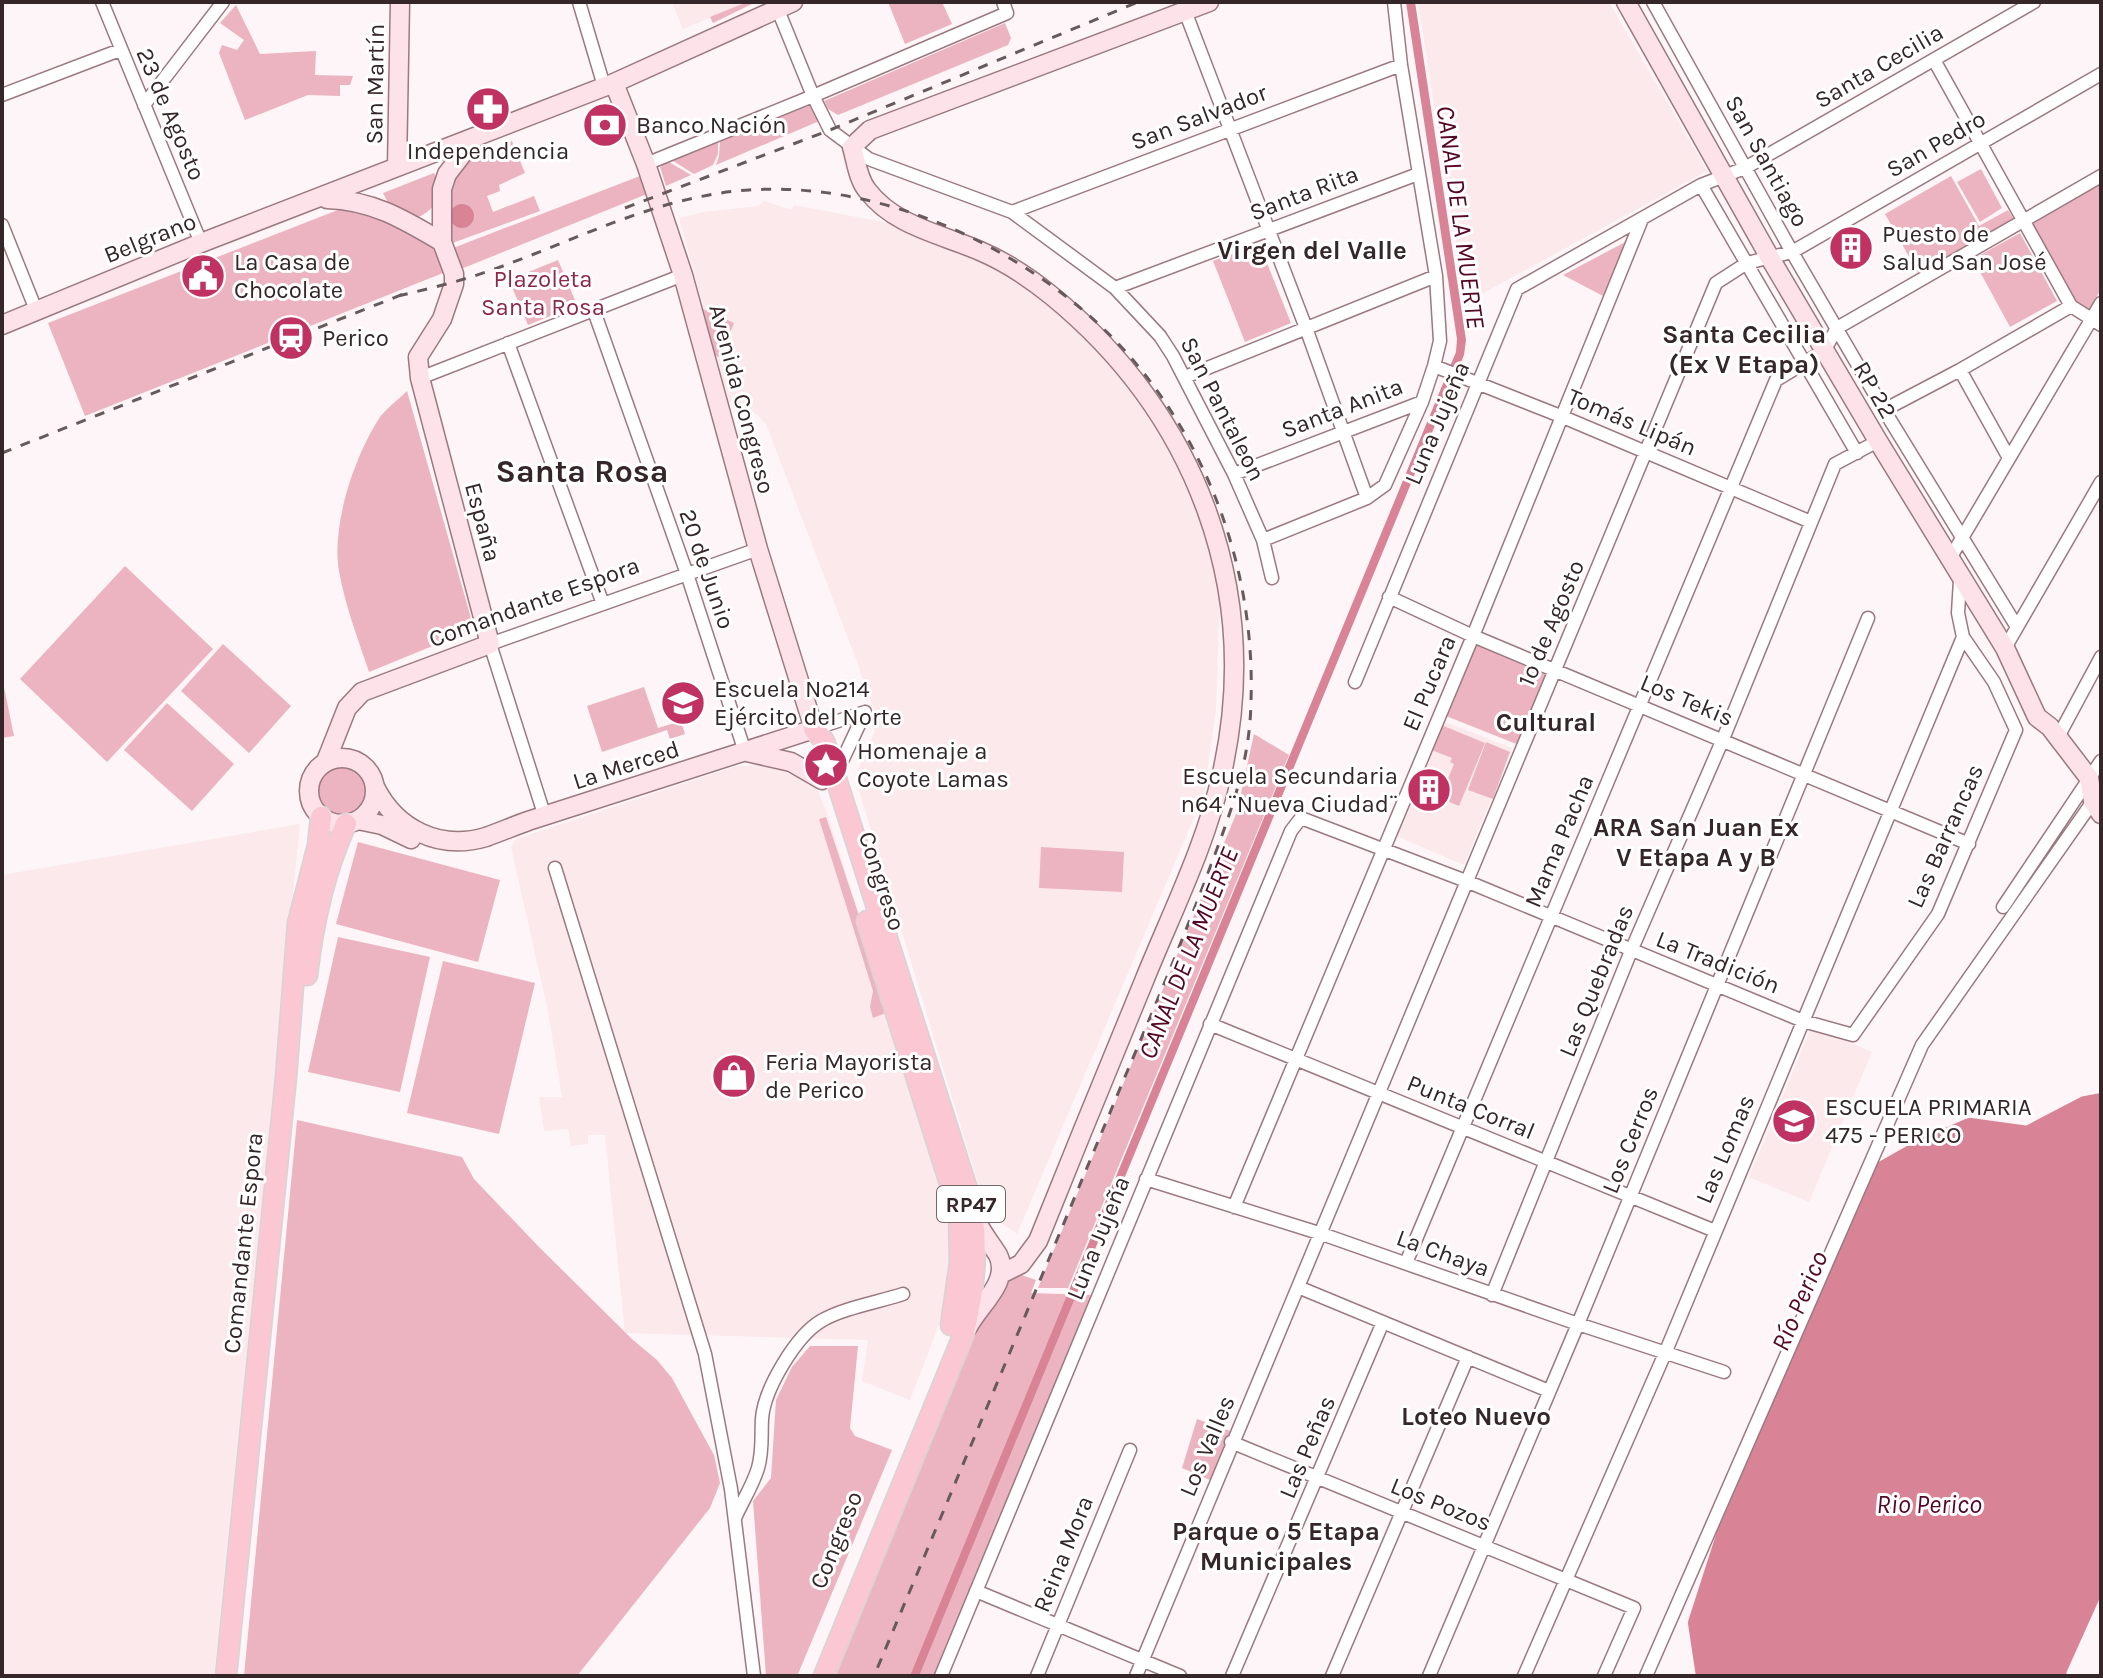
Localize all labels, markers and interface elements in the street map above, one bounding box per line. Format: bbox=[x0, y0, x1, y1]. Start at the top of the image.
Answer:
street label: Santa Cecilia bbox=[1810, 18, 1948, 114]
street label: San Martín bbox=[360, 23, 390, 145]
street label: 23 de Agosto bbox=[131, 44, 211, 184]
street label: San Salvador bbox=[1127, 78, 1271, 156]
pharmacy icon: Independencia bbox=[464, 85, 512, 133]
street label: San Santiago bbox=[1719, 90, 1815, 232]
bank icon: Banco Nación bbox=[581, 101, 629, 149]
water label: CANAL DE LA MUERTE bbox=[1429, 103, 1492, 331]
street label: San Pedro bbox=[1882, 104, 1990, 184]
place label: Banco Nación bbox=[636, 111, 787, 139]
place label: Independencia bbox=[407, 137, 569, 165]
street label: Santa Rita bbox=[1246, 159, 1362, 227]
street label: Belgrano bbox=[100, 207, 200, 269]
place label: Puesto de Salud San José bbox=[1882, 220, 2047, 276]
building icon: Puesto de Salud San José bbox=[1827, 224, 1875, 272]
district label: Virgen del Valle bbox=[1217, 235, 1407, 266]
place label: La Casa de Chocolate bbox=[234, 248, 350, 304]
public building icon: La Casa de Chocolate bbox=[179, 252, 227, 300]
park label: Plazoleta Santa Rosa bbox=[481, 265, 605, 321]
street label: Avenida Congreso bbox=[703, 301, 781, 497]
station icon: Perico bbox=[267, 314, 315, 362]
district label: Santa Cecilia (Ex V Etapa) bbox=[1662, 319, 1826, 380]
place label: Perico bbox=[322, 324, 389, 352]
street label: San Pantaleon bbox=[1175, 332, 1271, 486]
street label: RP 22 bbox=[1847, 356, 1903, 424]
street label: Luna Jujeña bbox=[1399, 357, 1475, 489]
street label: Santa Anita bbox=[1277, 372, 1407, 444]
street label: Tomás Lipán bbox=[1563, 382, 1701, 462]
district label: Santa Rosa bbox=[496, 453, 668, 490]
street label: España bbox=[459, 479, 507, 565]
street label: 20 de Junio bbox=[673, 505, 741, 633]
street label: Comandante Espora bbox=[425, 551, 643, 653]
street label: 1º de Agosto bbox=[1512, 556, 1590, 690]
street label: El Pucara bbox=[1396, 631, 1462, 735]
street label: Los Tekis bbox=[1636, 668, 1738, 732]
place label: Escuela Nº214 Ejército del Norte bbox=[714, 675, 902, 731]
school or university icon: Escuela Nº214 Ejército del Norte bbox=[659, 679, 707, 727]
district label: Cultural bbox=[1496, 707, 1596, 738]
street label: La Merced bbox=[569, 735, 683, 795]
place label: Homenaje a Coyote Lamas bbox=[857, 737, 1009, 793]
place icon: Homenaje a Coyote Lamas bbox=[802, 741, 850, 789]
street label: Las Barrancas bbox=[1901, 760, 1989, 912]
place label: Escuela Secundaria n64 ¨Nueva Ciudad¨ bbox=[1180, 762, 1398, 818]
building icon: Escuela Secundaria n64 ¨Nueva Ciudad¨ bbox=[1405, 766, 1453, 814]
street label: Mama Pacha bbox=[1518, 770, 1600, 912]
district label: ARA San Juan Ex V Etapa A y B bbox=[1593, 812, 1799, 873]
street label: Congreso bbox=[853, 828, 911, 934]
water label: CANAL DE LA MUERTE bbox=[1132, 843, 1245, 1064]
street label: Las Quebradas bbox=[1553, 901, 1639, 1061]
street label: La Tradición bbox=[1652, 925, 1784, 999]
place label: Feria Mayorista de Perico bbox=[765, 1048, 932, 1104]
shop icon: Feria Mayorista de Perico bbox=[710, 1052, 758, 1100]
street label: Punta Corral bbox=[1403, 1069, 1539, 1145]
street label: Los Cerros bbox=[1596, 1082, 1664, 1198]
street label: Las Lomas bbox=[1690, 1090, 1760, 1208]
place label: ESCUELA PRIMARIA 475 - PERICO bbox=[1825, 1093, 2032, 1149]
school or university icon: ESCUELA PRIMARIA 475 - PERICO bbox=[1770, 1097, 1818, 1145]
street label: Comandante Espora bbox=[217, 1131, 269, 1355]
street label: Luna Jujeña bbox=[1060, 1172, 1136, 1304]
road number: RP47 bbox=[937, 1186, 1005, 1222]
street label: La Chaya bbox=[1393, 1223, 1493, 1283]
water label: Río Perico bbox=[1765, 1246, 1834, 1356]
street label: Los Valles bbox=[1173, 1391, 1241, 1501]
street label: Las Peñas bbox=[1273, 1392, 1341, 1502]
district label: Loteo Nuevo bbox=[1401, 1401, 1551, 1432]
street label: Los Pozos bbox=[1387, 1471, 1495, 1537]
street label: Congreso bbox=[804, 1487, 868, 1593]
water label: Rio Perico bbox=[1876, 1489, 1982, 1520]
street label: Reina Mora bbox=[1027, 1492, 1099, 1616]
district label: Parque o 5 Etapa Municipales bbox=[1172, 1516, 1380, 1577]

